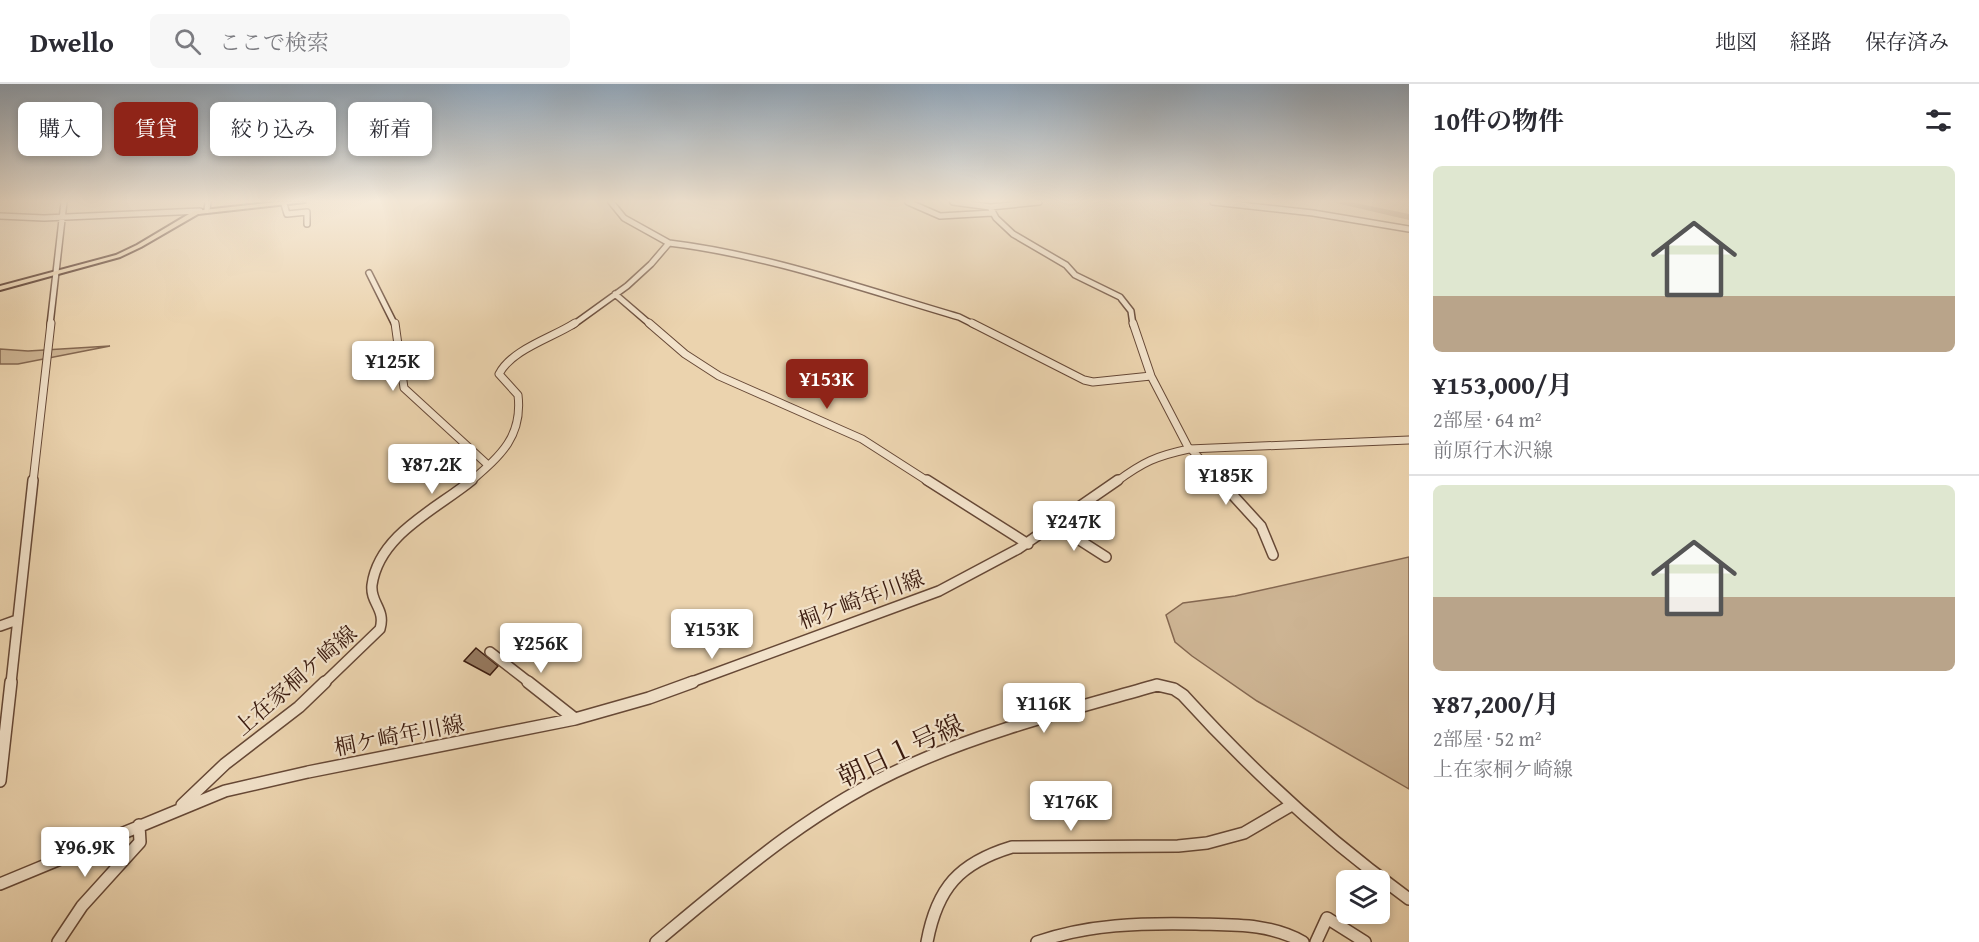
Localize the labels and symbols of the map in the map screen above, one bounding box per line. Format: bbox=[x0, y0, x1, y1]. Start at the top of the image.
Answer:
pin: ¥125K bbox=[351, 341, 435, 392]
pin: ¥153K bbox=[785, 359, 869, 410]
pin: ¥87.2K bbox=[383, 444, 481, 495]
pin: ¥185K bbox=[1184, 455, 1268, 506]
pin: ¥247K bbox=[1032, 501, 1116, 552]
street label: 桐ケ崎年川線 bbox=[794, 561, 928, 637]
pin: ¥153K bbox=[670, 609, 754, 660]
street label: 上在家桐ケ崎線 bbox=[226, 617, 364, 743]
pin: ¥256K bbox=[499, 623, 583, 674]
pin: ¥116K bbox=[1002, 683, 1086, 734]
street label: 朝日１号線 bbox=[830, 703, 970, 797]
street label: 桐ケ崎年川線 bbox=[331, 707, 467, 763]
pin: ¥176K bbox=[1029, 781, 1113, 832]
pin: ¥96.9K bbox=[36, 827, 134, 878]

